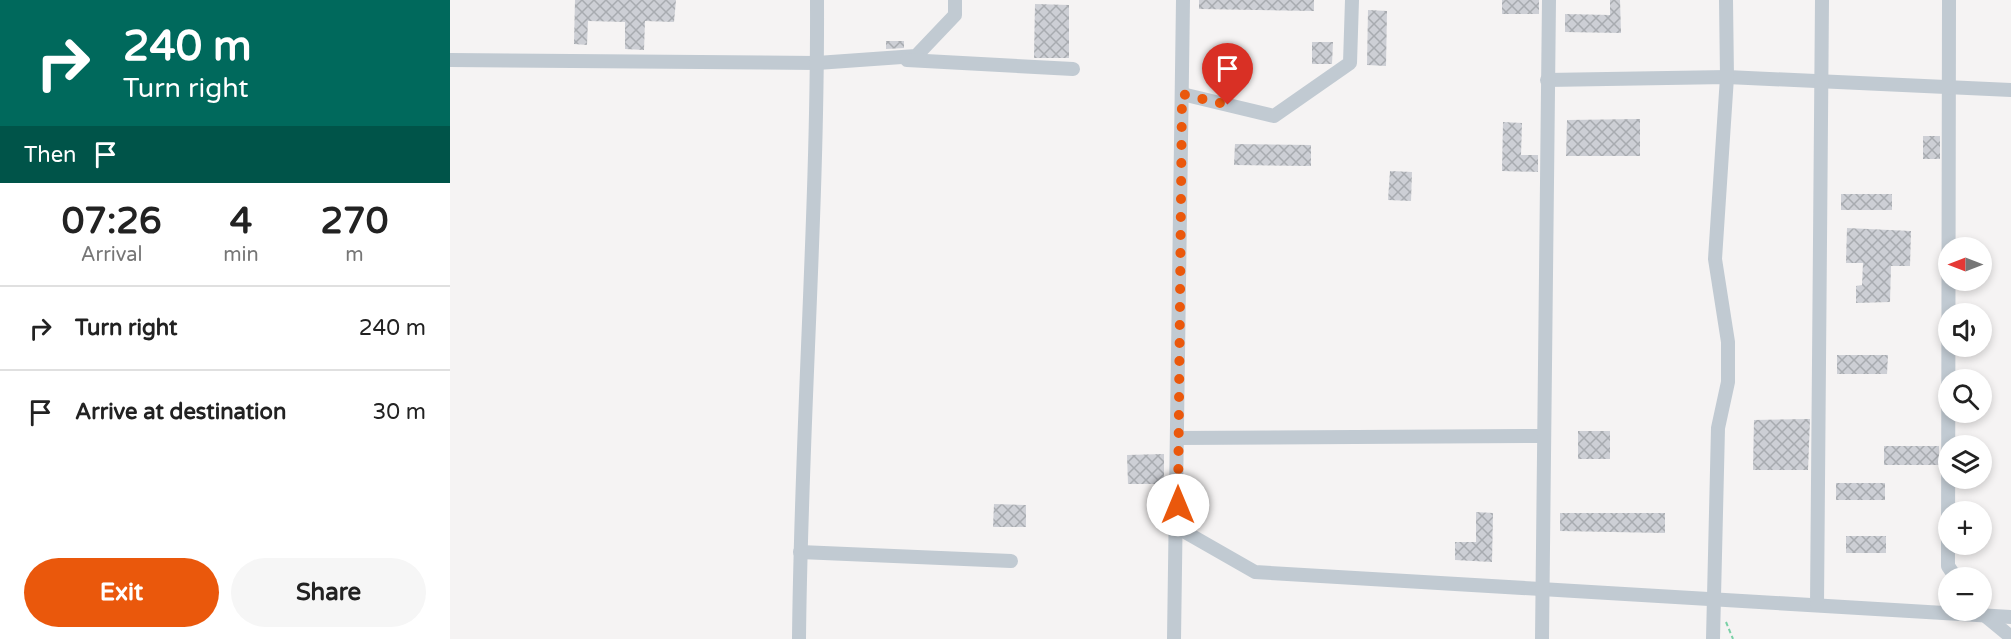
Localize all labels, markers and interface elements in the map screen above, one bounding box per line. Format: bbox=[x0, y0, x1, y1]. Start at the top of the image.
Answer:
text: 240 m bbox=[123, 21, 252, 72]
icon: right bbox=[24, 24, 102, 102]
pin bbox=[1202, 43, 1253, 105]
icon: arrive bbox=[1211, 52, 1244, 85]
text: Turn right bbox=[123, 72, 249, 105]
icon: arrive bbox=[89, 138, 122, 171]
text: Then bbox=[24, 142, 77, 168]
text: 07:26 bbox=[62, 200, 162, 243]
text: 4 bbox=[230, 200, 252, 243]
text: 270 bbox=[320, 200, 388, 243]
north arrow bbox=[1938, 237, 1992, 291]
map controls bbox=[1938, 237, 1992, 621]
text: Arrival bbox=[81, 243, 143, 267]
text: min bbox=[223, 243, 259, 267]
text: m bbox=[345, 243, 364, 267]
button: sound bbox=[1938, 303, 1992, 357]
icon: right bbox=[24, 312, 57, 345]
text: Turn right bbox=[75, 315, 177, 341]
text: 240 m bbox=[359, 315, 426, 341]
button: search bbox=[1938, 369, 1992, 423]
icon: arrive bbox=[24, 396, 57, 429]
text: Arrive at destination bbox=[75, 399, 286, 425]
text: 30 m bbox=[372, 399, 426, 425]
button: layers bbox=[1938, 435, 1992, 489]
position arrow bbox=[1146, 473, 1210, 537]
button: + bbox=[1938, 501, 1992, 555]
button: Exit bbox=[24, 558, 219, 627]
button: Share bbox=[231, 558, 426, 627]
button: − bbox=[1938, 567, 1992, 621]

